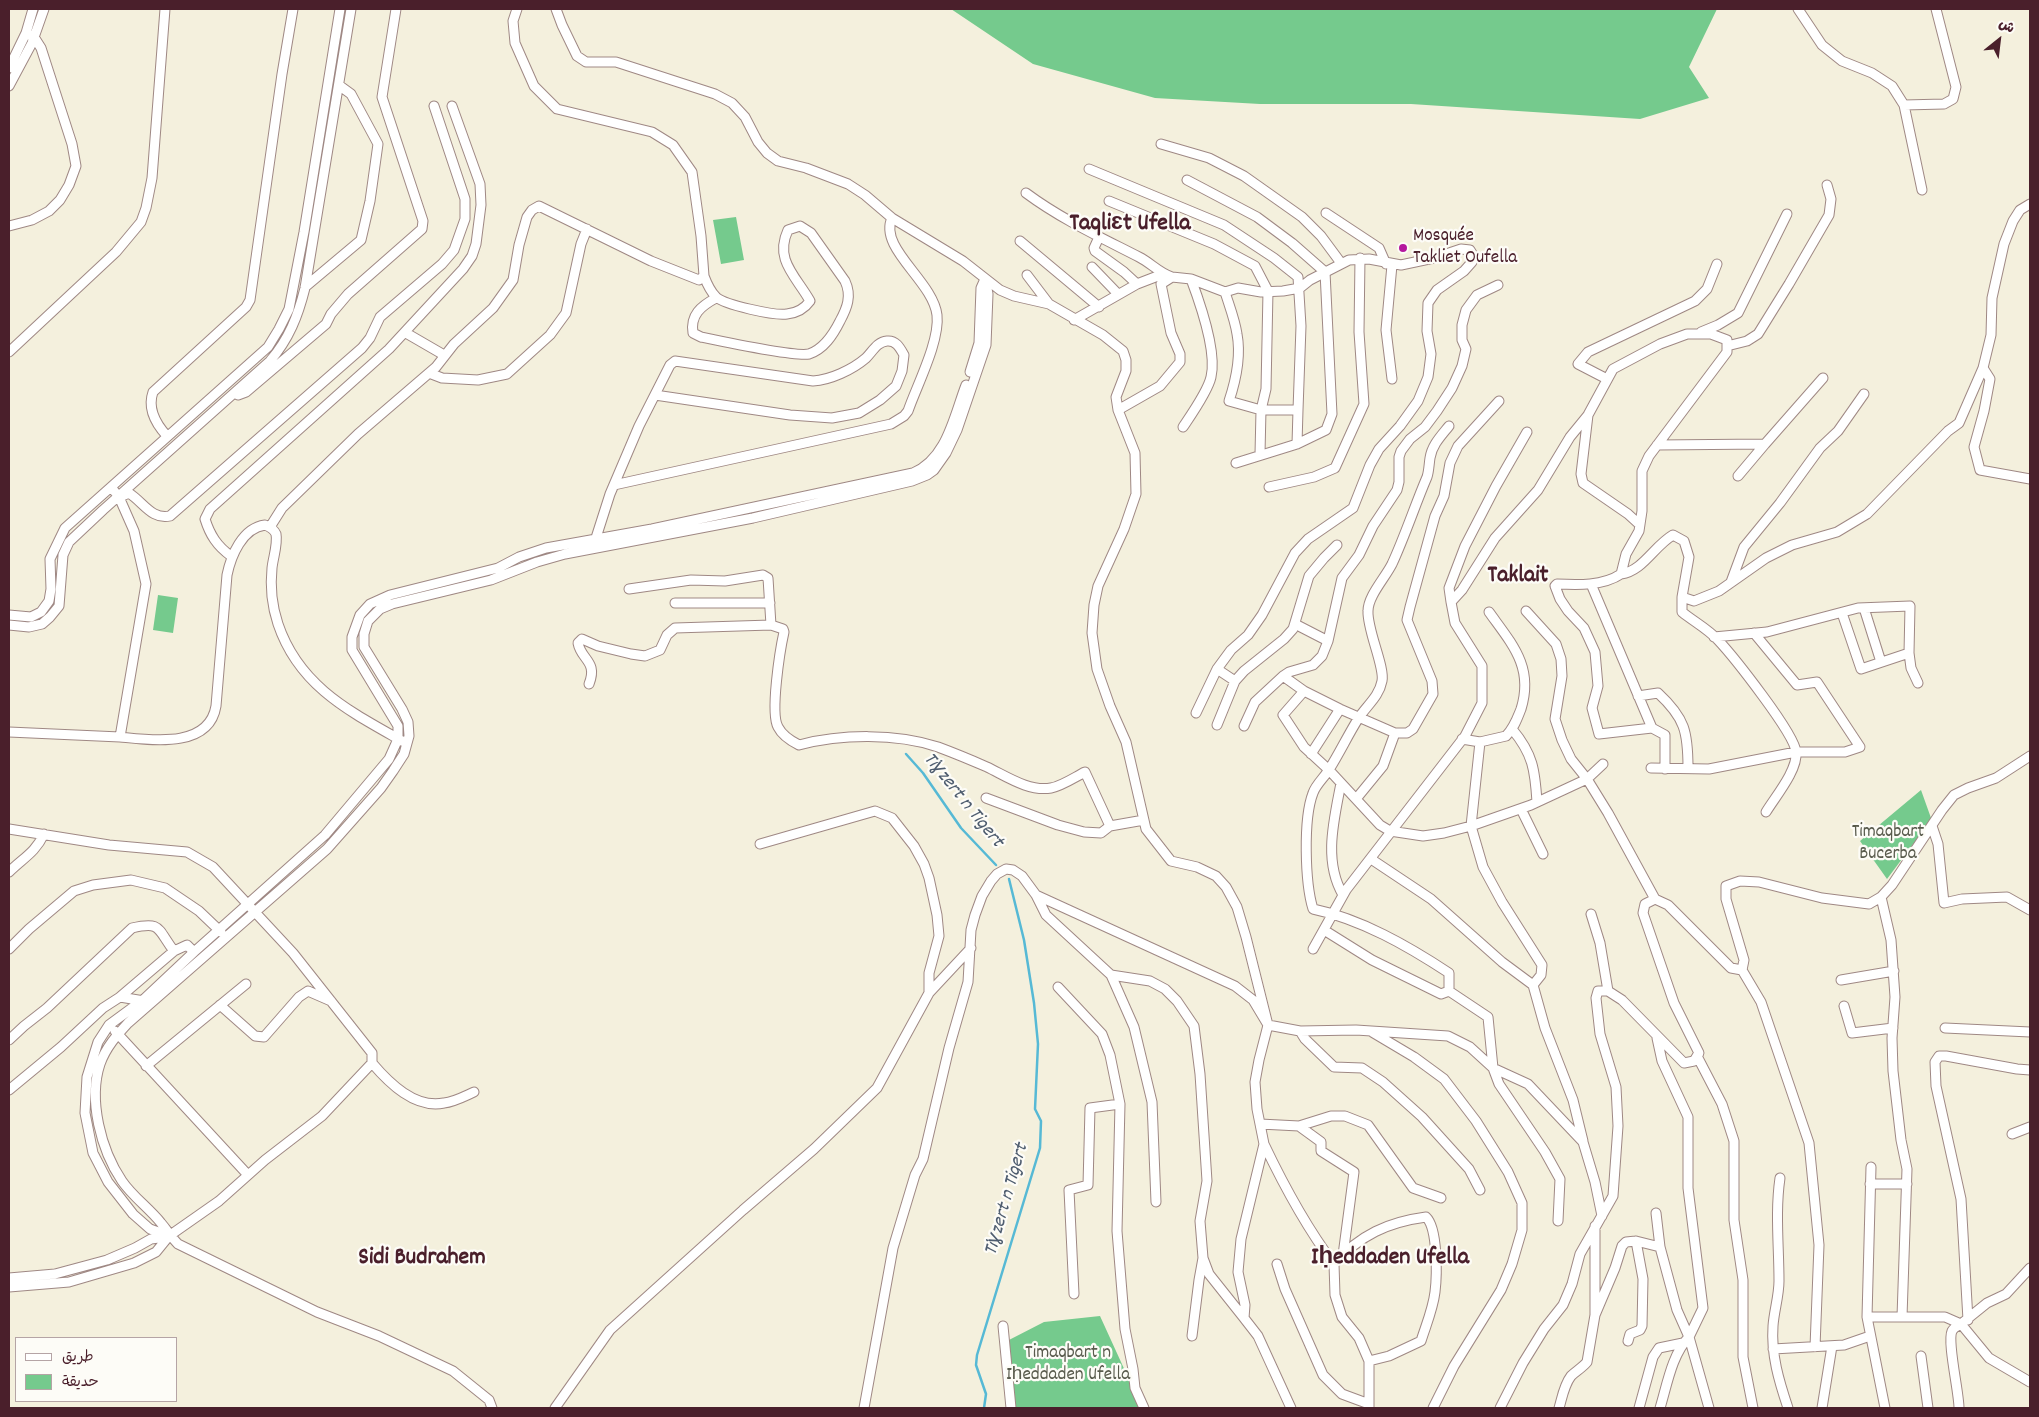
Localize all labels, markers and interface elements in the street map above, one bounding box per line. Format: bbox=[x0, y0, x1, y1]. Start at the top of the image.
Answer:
text: ش bbox=[1995, 14, 2018, 39]
north arrow bbox=[1974, 15, 2024, 65]
district label: Taqliɛt Ufella bbox=[1069, 212, 1191, 240]
place label: Mosquée Takliet Oufella bbox=[1413, 226, 1517, 270]
marker: Mosquée Takliet Oufella bbox=[1397, 242, 1409, 254]
district label: Taklait bbox=[1488, 564, 1548, 592]
water label: Tiɣzert n Tigert bbox=[916, 749, 1008, 853]
park label: Timaqbart Bucerba bbox=[1852, 822, 1924, 866]
water label: Tiɣzert n Tigert bbox=[981, 1141, 1035, 1259]
district label: Sidi Budrahem bbox=[358, 1246, 486, 1274]
district label: Iḥeddaden Ufella bbox=[1311, 1246, 1469, 1274]
legend bbox=[15, 1337, 178, 1402]
park label: Timaqbart n Iḥeddaden Ufella bbox=[1006, 1343, 1130, 1387]
text: طريق bbox=[62, 1347, 94, 1369]
text: حديقة bbox=[62, 1372, 99, 1394]

